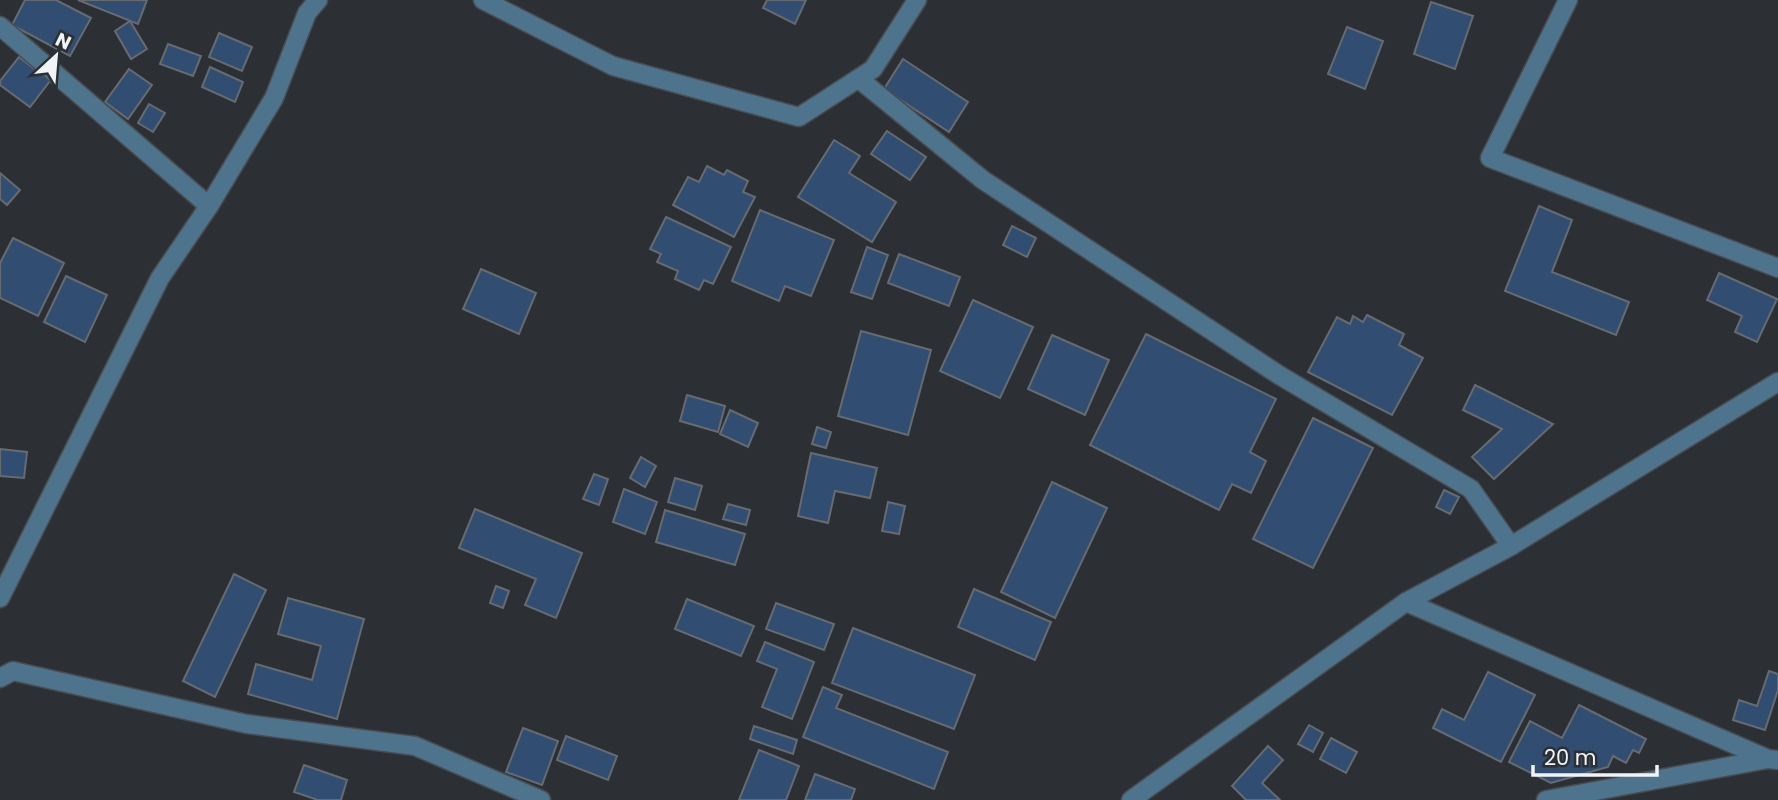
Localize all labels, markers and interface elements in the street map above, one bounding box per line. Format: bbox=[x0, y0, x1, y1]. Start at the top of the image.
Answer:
north arrow bbox=[21, 21, 91, 91]
text: N bbox=[51, 26, 76, 56]
scale bar bbox=[1533, 734, 1657, 778]
text: 20 m bbox=[1544, 743, 1597, 772]

